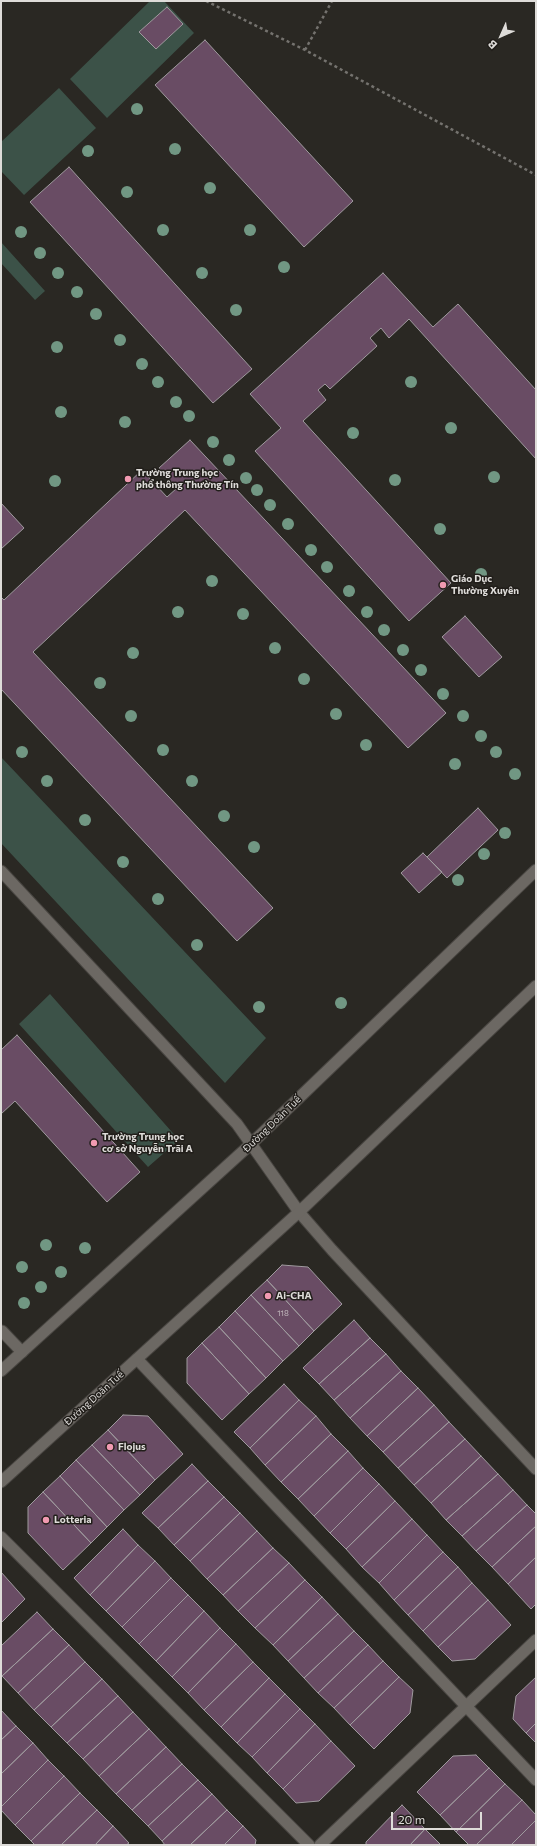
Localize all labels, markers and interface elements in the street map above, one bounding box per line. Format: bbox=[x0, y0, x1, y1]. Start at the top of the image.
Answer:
north arrow bbox=[481, 16, 521, 56]
text: B bbox=[485, 38, 499, 52]
place label: Trường Trung học phổ thông Thường Tín bbox=[136, 467, 239, 490]
marker: Trường Trung học phổ thông Thường Tín bbox=[123, 474, 133, 484]
place label: Giáo Dục Thường Xuyên bbox=[451, 573, 519, 596]
marker: Giáo Dục Thường Xuyên bbox=[438, 580, 448, 590]
street label: Đường Doãn Tuế bbox=[241, 1093, 303, 1155]
place label: Trường Trung học cơ sở Nguyễn Trãi A bbox=[102, 1131, 193, 1154]
marker: Trường Trung học cơ sở Nguyễn Trãi A bbox=[89, 1138, 99, 1148]
place label: Ai-CHA bbox=[276, 1290, 312, 1302]
marker: Ai-CHA bbox=[263, 1291, 273, 1301]
house number: 118 bbox=[277, 1308, 289, 1318]
street label: Đường Doãn Tuế bbox=[62, 1368, 126, 1428]
place label: Flojus bbox=[118, 1441, 146, 1453]
marker: Flojus bbox=[105, 1442, 115, 1452]
place label: Lotteria bbox=[54, 1514, 92, 1526]
marker: Lotteria bbox=[41, 1515, 51, 1525]
scale bar bbox=[393, 1804, 484, 1830]
text: 20 m bbox=[398, 1812, 425, 1826]

